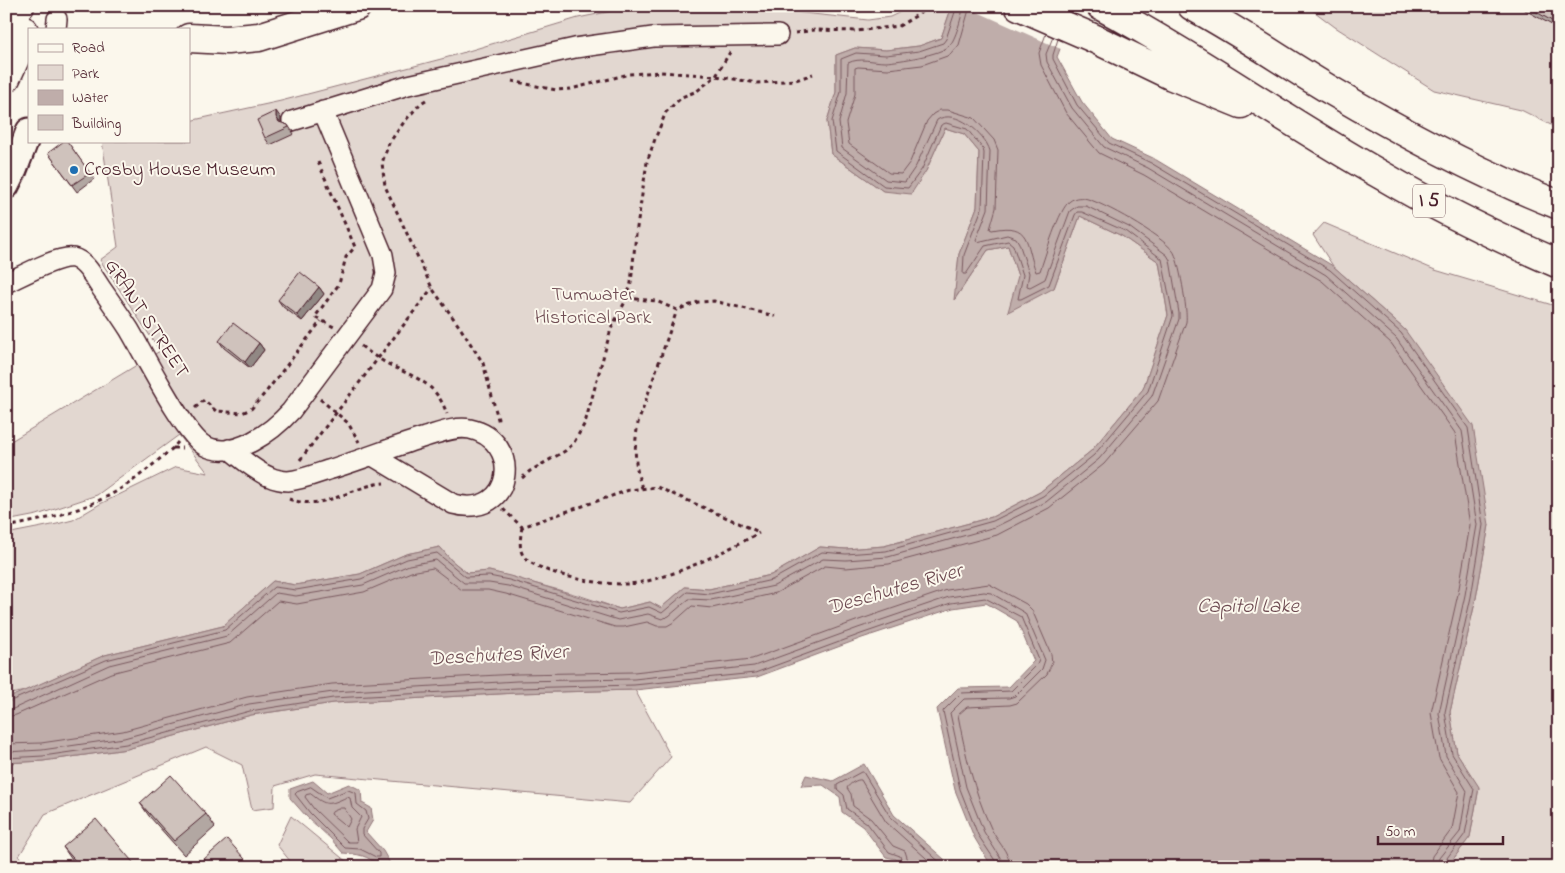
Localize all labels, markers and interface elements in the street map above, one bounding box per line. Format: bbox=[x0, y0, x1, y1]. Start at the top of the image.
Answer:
legend bbox=[28, 28, 190, 142]
text: Road bbox=[72, 37, 105, 59]
text: Park bbox=[72, 63, 100, 85]
text: Water bbox=[72, 87, 108, 109]
text: Building bbox=[71, 113, 121, 136]
place label: Crosby House Museum bbox=[84, 156, 276, 185]
marker: Crosby House Museum bbox=[68, 164, 80, 176]
road number: I 5 bbox=[1413, 185, 1445, 218]
street label: GRANT STREET bbox=[97, 254, 195, 384]
park label: Tumwater Historical Park bbox=[535, 281, 651, 333]
water label: Deschutes River bbox=[824, 556, 968, 624]
water label: Capitol Lake bbox=[1197, 592, 1301, 622]
water label: Deschutes River bbox=[428, 637, 571, 675]
scale bar bbox=[1378, 813, 1502, 845]
text: 50 m bbox=[1385, 821, 1416, 843]

